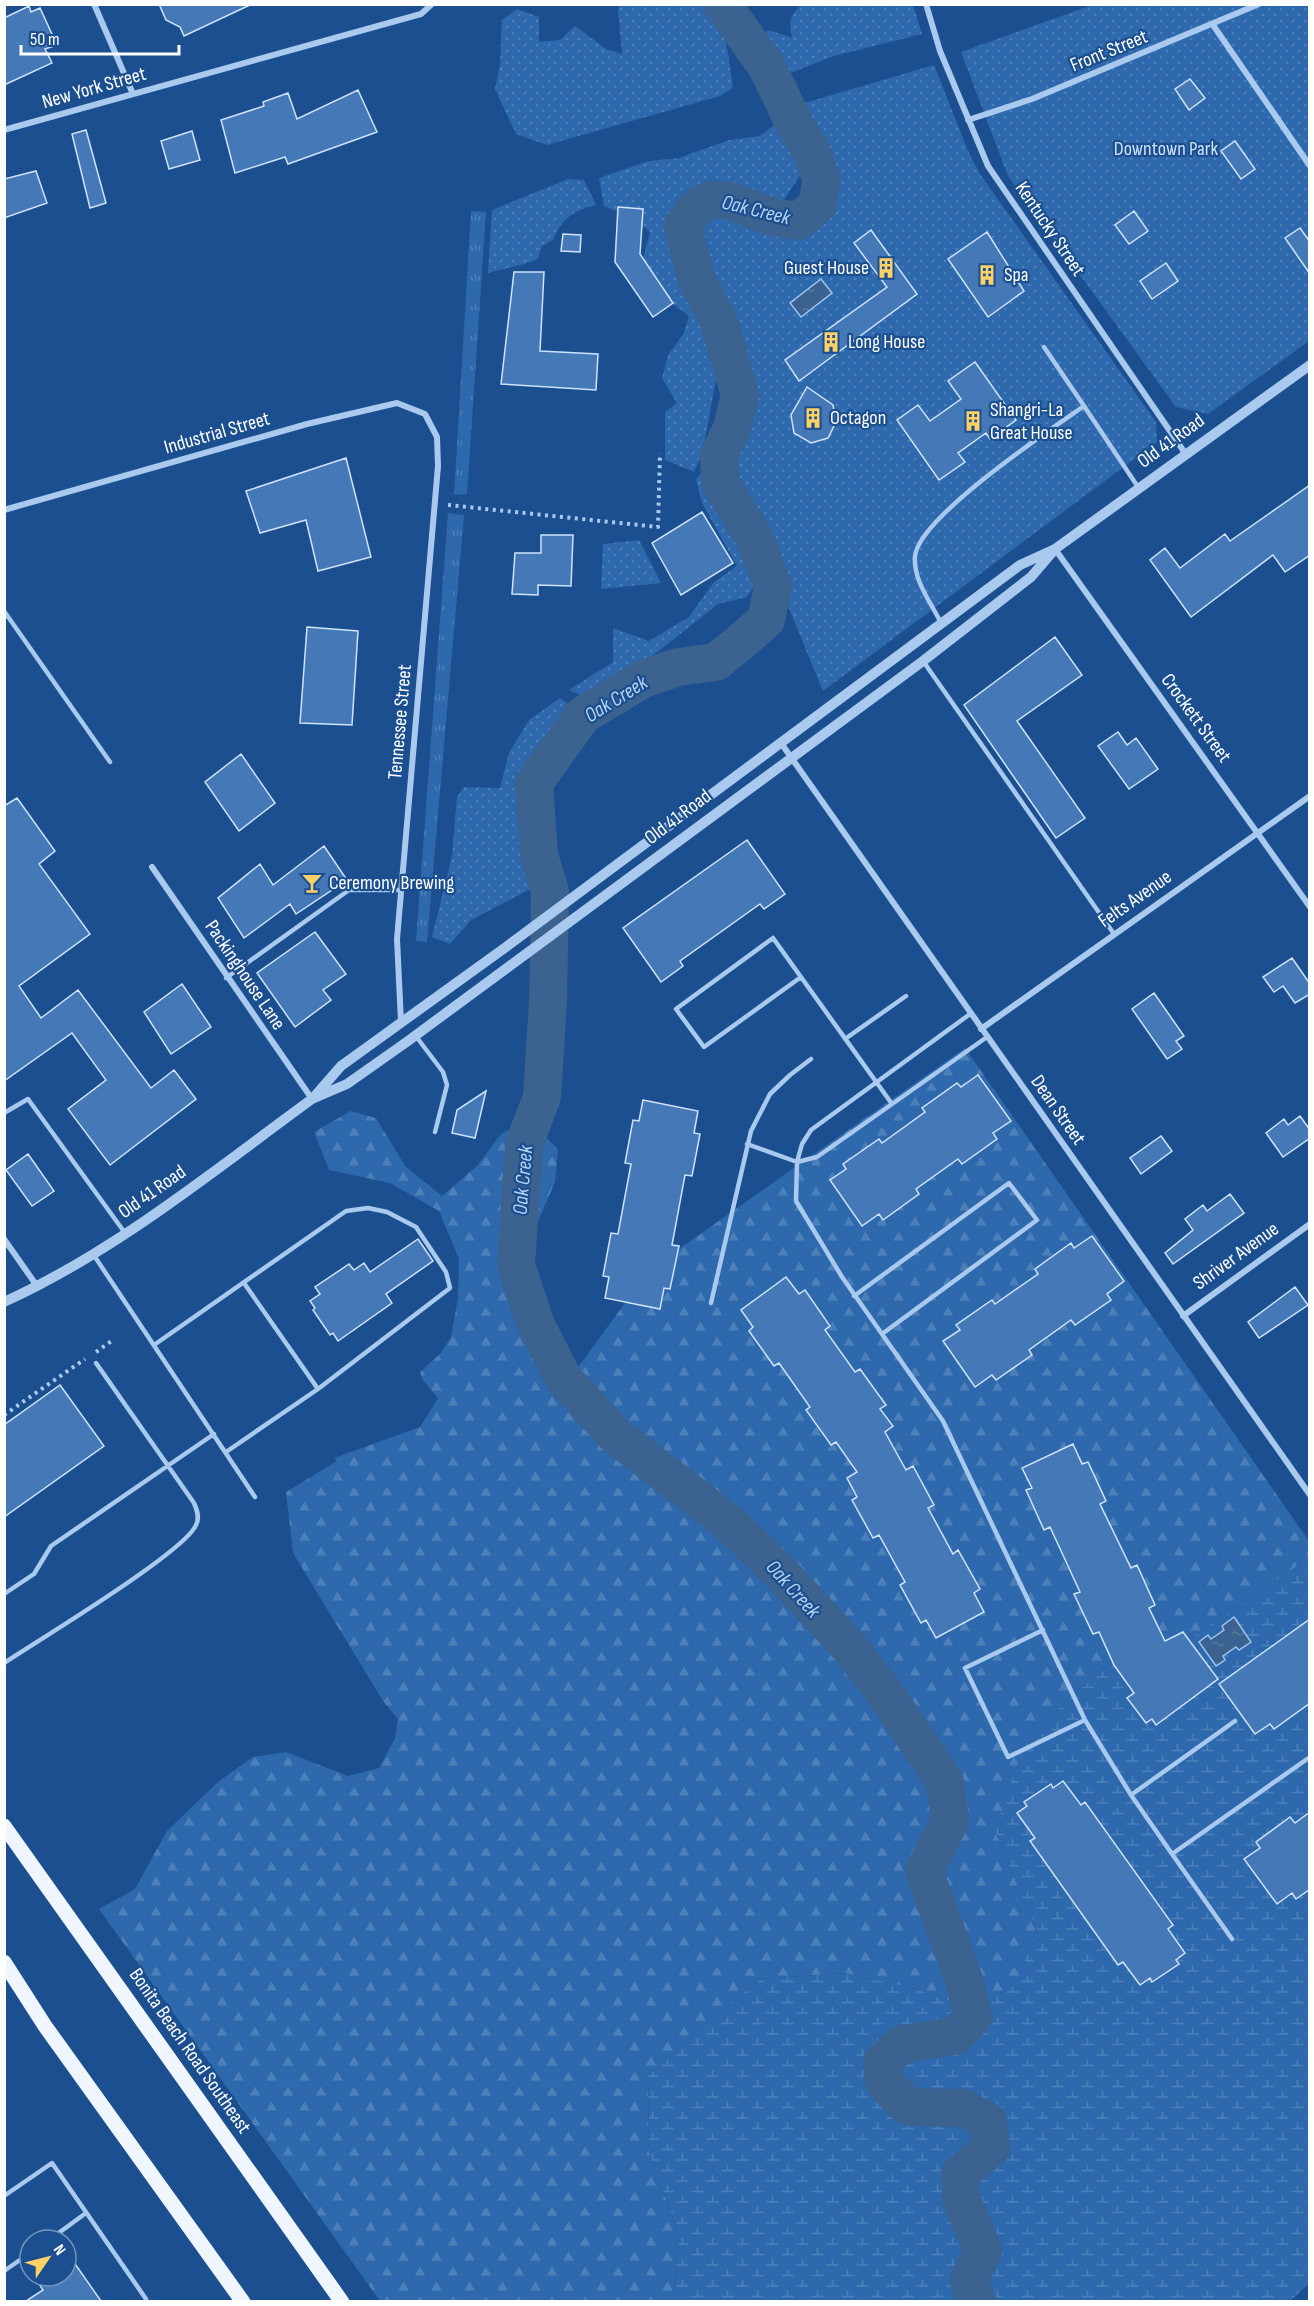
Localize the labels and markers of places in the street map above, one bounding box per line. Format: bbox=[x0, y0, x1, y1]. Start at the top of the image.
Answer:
place label: Guest House bbox=[784, 256, 869, 280]
building icon: Guest House bbox=[874, 256, 898, 280]
building icon: Spa bbox=[975, 263, 999, 287]
place label: Spa bbox=[1004, 263, 1029, 287]
building icon: Long House bbox=[819, 330, 843, 354]
place label: Long House bbox=[848, 330, 925, 354]
place label: Shangri-La Great House bbox=[990, 398, 1073, 445]
building icon: Octagon bbox=[801, 406, 825, 430]
place label: Octagon bbox=[830, 406, 886, 430]
building icon: Shangri-La Great House bbox=[961, 409, 985, 433]
bar icon: Ceremony Brewing bbox=[300, 871, 324, 895]
place label: Ceremony Brewing bbox=[329, 871, 454, 895]

